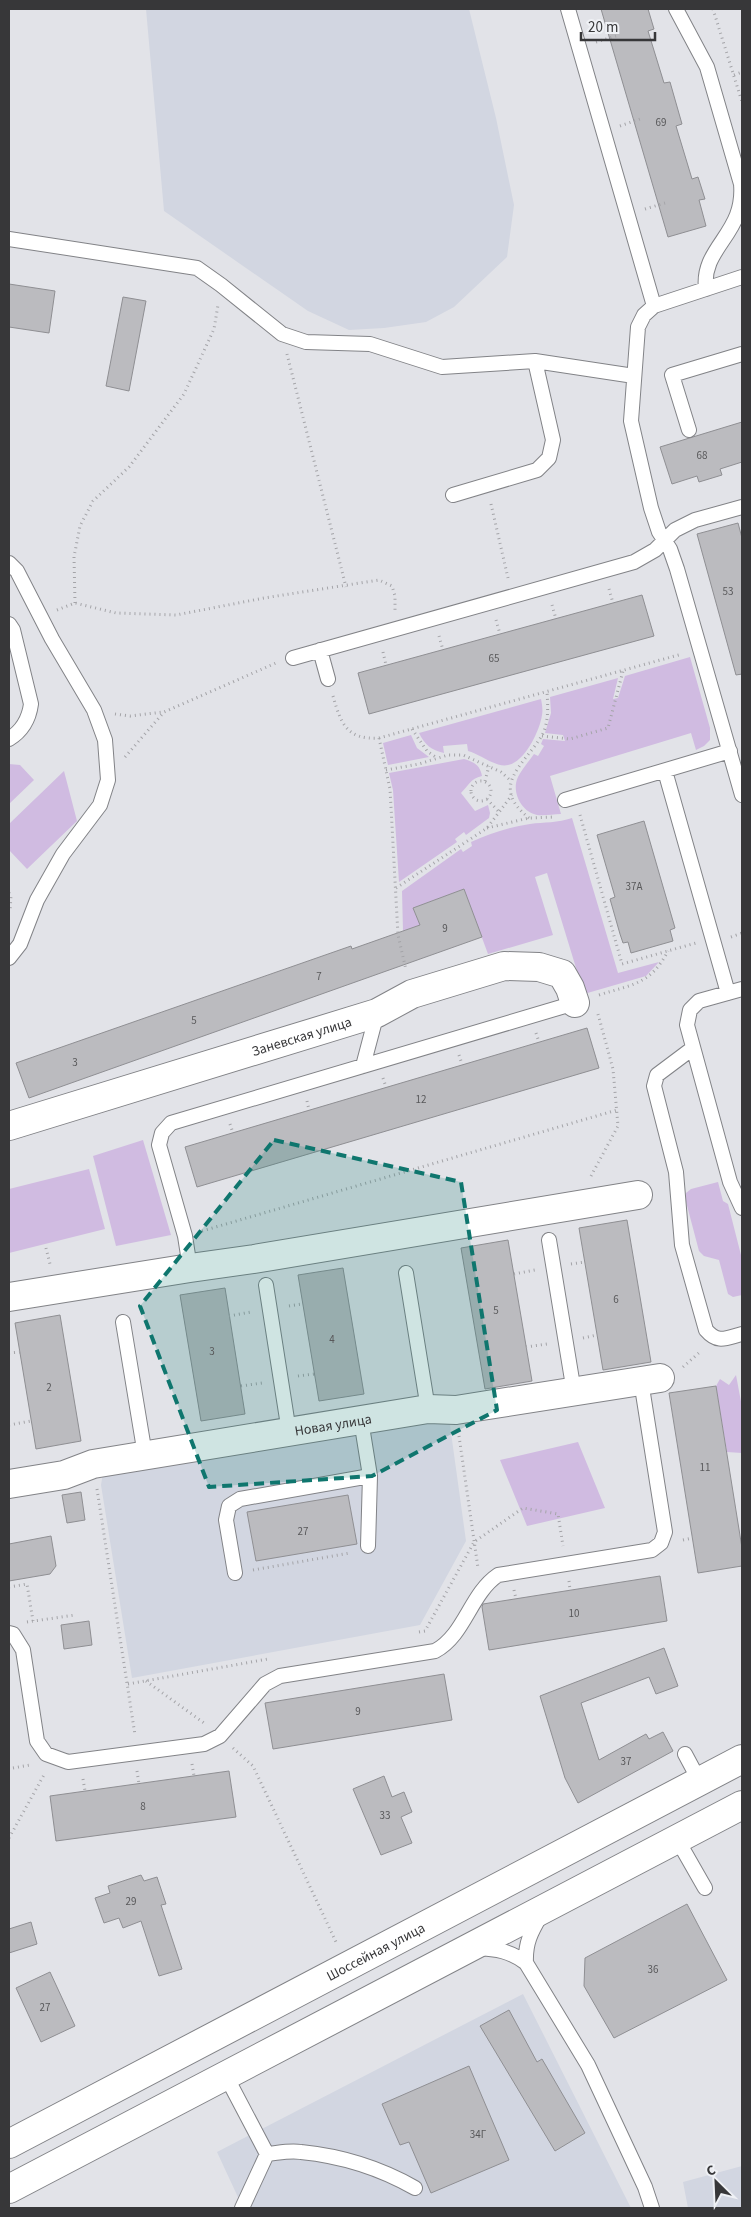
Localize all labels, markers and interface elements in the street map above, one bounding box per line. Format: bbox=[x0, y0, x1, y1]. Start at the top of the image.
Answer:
scale bar bbox=[581, 10, 655, 42]
text: 20 m bbox=[588, 17, 618, 38]
house number: 69 bbox=[656, 115, 666, 130]
house number: 68 bbox=[697, 448, 708, 463]
house number: 53 bbox=[723, 584, 733, 599]
house number: 65 bbox=[489, 651, 499, 666]
house number: 37А bbox=[626, 879, 642, 894]
house number: 9 bbox=[442, 921, 448, 936]
house number: 7 bbox=[316, 969, 322, 984]
street label: Заневская улица bbox=[249, 1012, 354, 1062]
house number: 5 bbox=[191, 1013, 197, 1028]
house number: 3 bbox=[72, 1055, 78, 1070]
house number: 12 bbox=[416, 1092, 426, 1107]
house number: 6 bbox=[613, 1292, 619, 1307]
house number: 5 bbox=[493, 1303, 499, 1318]
house number: 4 bbox=[329, 1332, 335, 1347]
house number: 3 bbox=[209, 1344, 215, 1359]
house number: 2 bbox=[46, 1380, 52, 1395]
street label: Новая улица bbox=[293, 1409, 373, 1442]
house number: 11 bbox=[700, 1460, 710, 1475]
house number: 27 bbox=[298, 1524, 308, 1539]
house number: 10 bbox=[569, 1606, 579, 1621]
house number: 9 bbox=[355, 1704, 361, 1719]
house number: 37 bbox=[621, 1754, 631, 1769]
house number: 8 bbox=[140, 1799, 146, 1814]
house number: 33 bbox=[380, 1808, 390, 1823]
house number: 29 bbox=[126, 1894, 136, 1909]
street label: Шоссейная улица bbox=[323, 1918, 429, 1986]
house number: 36 bbox=[648, 1962, 659, 1977]
house number: 27 bbox=[40, 2000, 50, 2015]
house number: 34Г bbox=[470, 2127, 487, 2142]
north arrow bbox=[691, 2157, 741, 2207]
text: С bbox=[703, 2160, 719, 2182]

